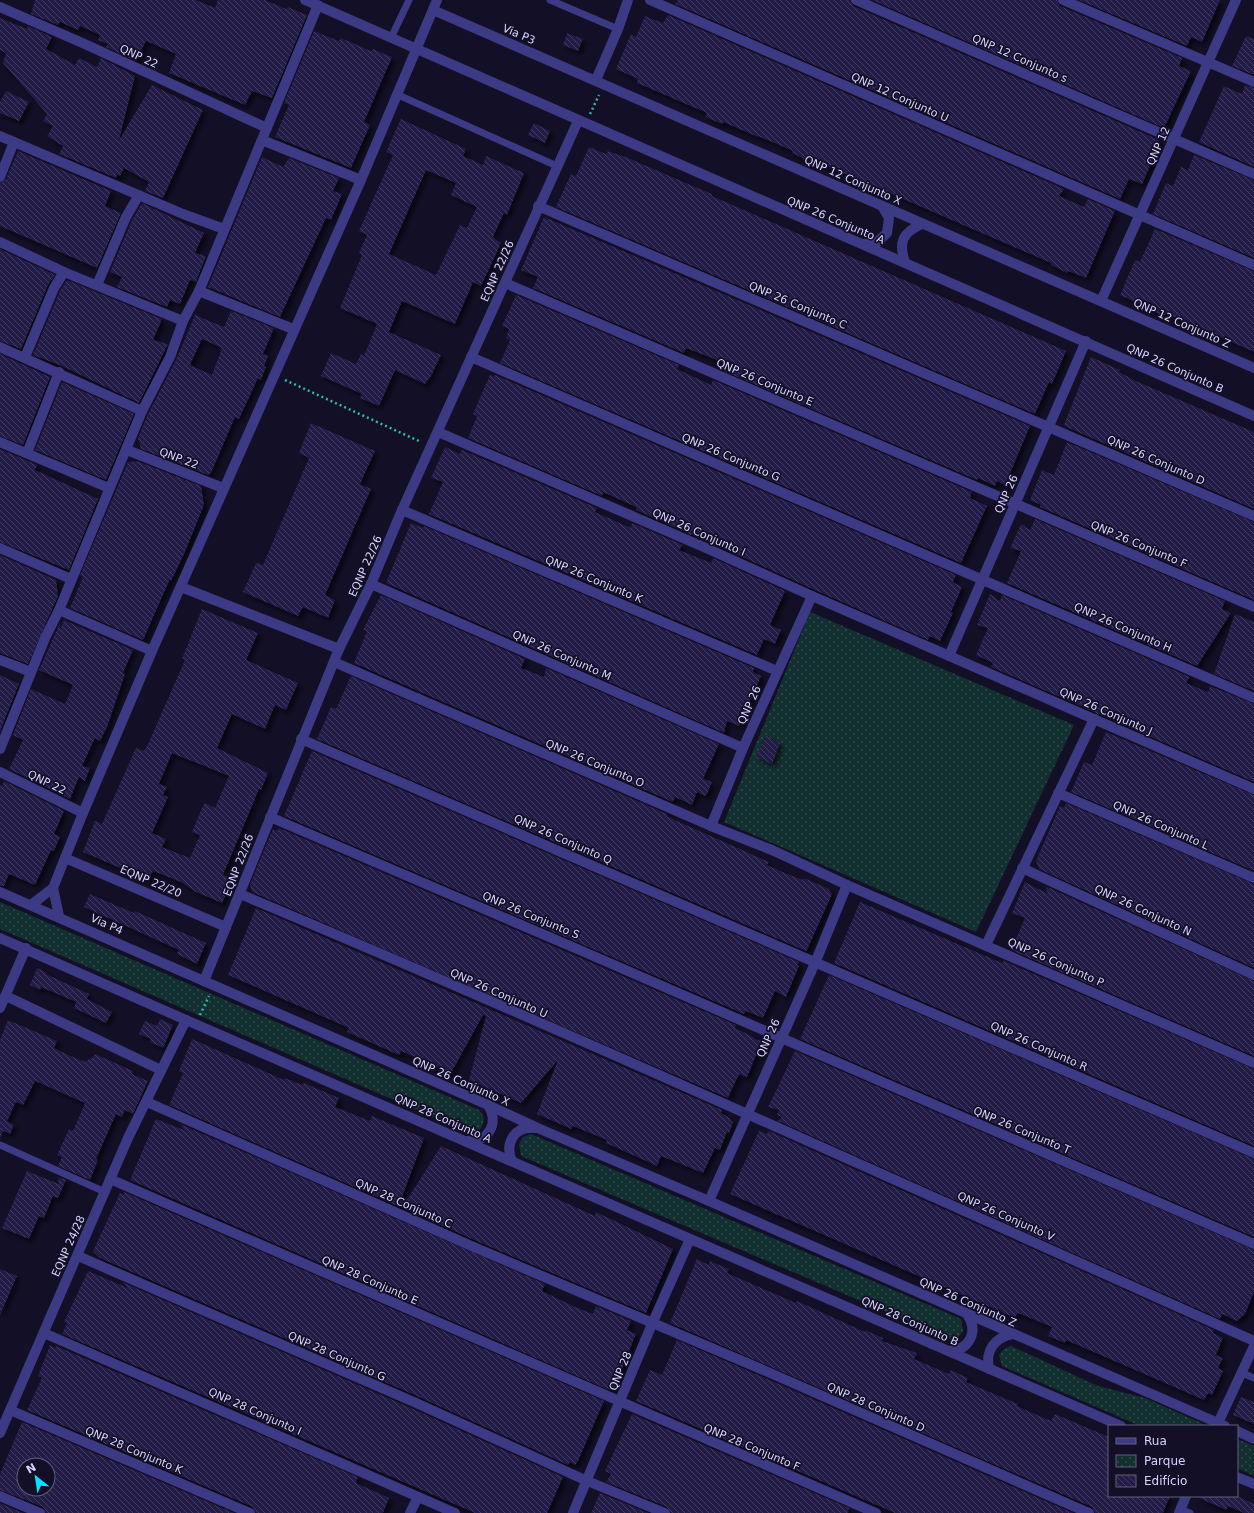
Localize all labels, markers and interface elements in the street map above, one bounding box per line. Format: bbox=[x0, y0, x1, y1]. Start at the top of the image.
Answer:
street label: Via P3 bbox=[501, 22, 537, 47]
street label: QNP 12 Conjunto s bbox=[970, 32, 1070, 85]
street label: QNP 22 bbox=[117, 42, 160, 71]
street label: QNP 12 Conjunto U bbox=[849, 70, 951, 125]
street label: QNP 12 bbox=[1144, 125, 1173, 168]
street label: QNP 12 Conjunto X bbox=[802, 153, 904, 208]
street label: QNP 26 Conjunto A bbox=[785, 194, 887, 247]
street label: EQNP 22/26 bbox=[478, 239, 517, 304]
street label: QNP 26 Conjunto C bbox=[747, 279, 849, 332]
street label: QNP 12 Conjunto Z bbox=[1131, 296, 1233, 351]
street label: QNP 26 Conjunto B bbox=[1124, 341, 1225, 396]
street label: QNP 26 Conjunto E bbox=[714, 356, 815, 409]
street label: QNP 26 Conjunto G bbox=[679, 431, 782, 484]
street label: QNP 26 Conjunto D bbox=[1105, 433, 1207, 488]
street label: QNP 22 bbox=[157, 445, 200, 472]
street label: QNP 26 bbox=[992, 473, 1021, 516]
street label: QNP 26 Conjunto I bbox=[650, 506, 747, 559]
street label: QNP 26 Conjunto F bbox=[1089, 518, 1189, 571]
street label: EQNP 22/26 bbox=[346, 534, 385, 599]
street label: QNP 26 Conjunto K bbox=[543, 553, 645, 606]
street label: QNP 26 Conjunto H bbox=[1072, 600, 1174, 655]
street label: QNP 26 Conjunto M bbox=[510, 628, 613, 683]
street label: QNP 26 bbox=[735, 684, 764, 727]
street label: QNP 26 Conjunto J bbox=[1057, 685, 1154, 738]
street label: QNP 26 Conjunto O bbox=[543, 737, 646, 790]
street label: QNP 22 bbox=[25, 768, 68, 797]
street label: QNP 26 Conjunto L bbox=[1111, 798, 1212, 853]
street label: QNP 26 Conjunto Q bbox=[512, 812, 614, 867]
street label: EQNP 22/26 bbox=[221, 832, 256, 898]
street label: EQNP 22/20 bbox=[118, 863, 184, 900]
street label: QNP 26 Conjunto N bbox=[1092, 882, 1193, 939]
street label: QNP 26 Conjunto S bbox=[480, 889, 581, 942]
street label: Via P4 bbox=[89, 912, 125, 937]
street label: QNP 26 Conjunto P bbox=[1006, 935, 1106, 990]
street label: QNP 26 Conjunto U bbox=[448, 966, 550, 1021]
street label: QNP 26 bbox=[754, 1017, 783, 1060]
street label: QNP 26 Conjunto R bbox=[988, 1019, 1090, 1074]
street label: QNP 26 Conjunto X bbox=[410, 1054, 512, 1109]
street label: QNP 28 Conjunto A bbox=[392, 1091, 494, 1146]
street label: QNP 26 Conjunto T bbox=[971, 1104, 1073, 1157]
street label: QNP 28 Conjunto C bbox=[353, 1176, 455, 1231]
street label: QNP 26 Conjunto V bbox=[955, 1189, 1057, 1244]
street label: EQNP 24/28 bbox=[49, 1214, 88, 1279]
street label: QNP 28 Conjunto E bbox=[319, 1253, 420, 1308]
street label: QNP 26 Conjunto Z bbox=[917, 1275, 1019, 1330]
street label: QNP 28 Conjunto B bbox=[859, 1294, 960, 1349]
street label: QNP 28 Conjunto G bbox=[286, 1329, 388, 1384]
street label: QNP 28 bbox=[606, 1350, 634, 1393]
street label: QNP 28 Conjunto D bbox=[825, 1380, 927, 1435]
street label: QNP 28 Conjunto I bbox=[206, 1385, 303, 1438]
street label: QNP 28 Conjunto F bbox=[702, 1421, 802, 1474]
street label: QNP 28 Conjunto K bbox=[83, 1424, 185, 1477]
legend bbox=[1108, 1425, 1238, 1497]
text: Rua bbox=[1144, 1434, 1167, 1448]
text: Parque bbox=[1144, 1454, 1185, 1468]
north arrow bbox=[16, 1457, 56, 1497]
text: N bbox=[24, 1461, 38, 1477]
text: Edifício bbox=[1144, 1474, 1187, 1488]

